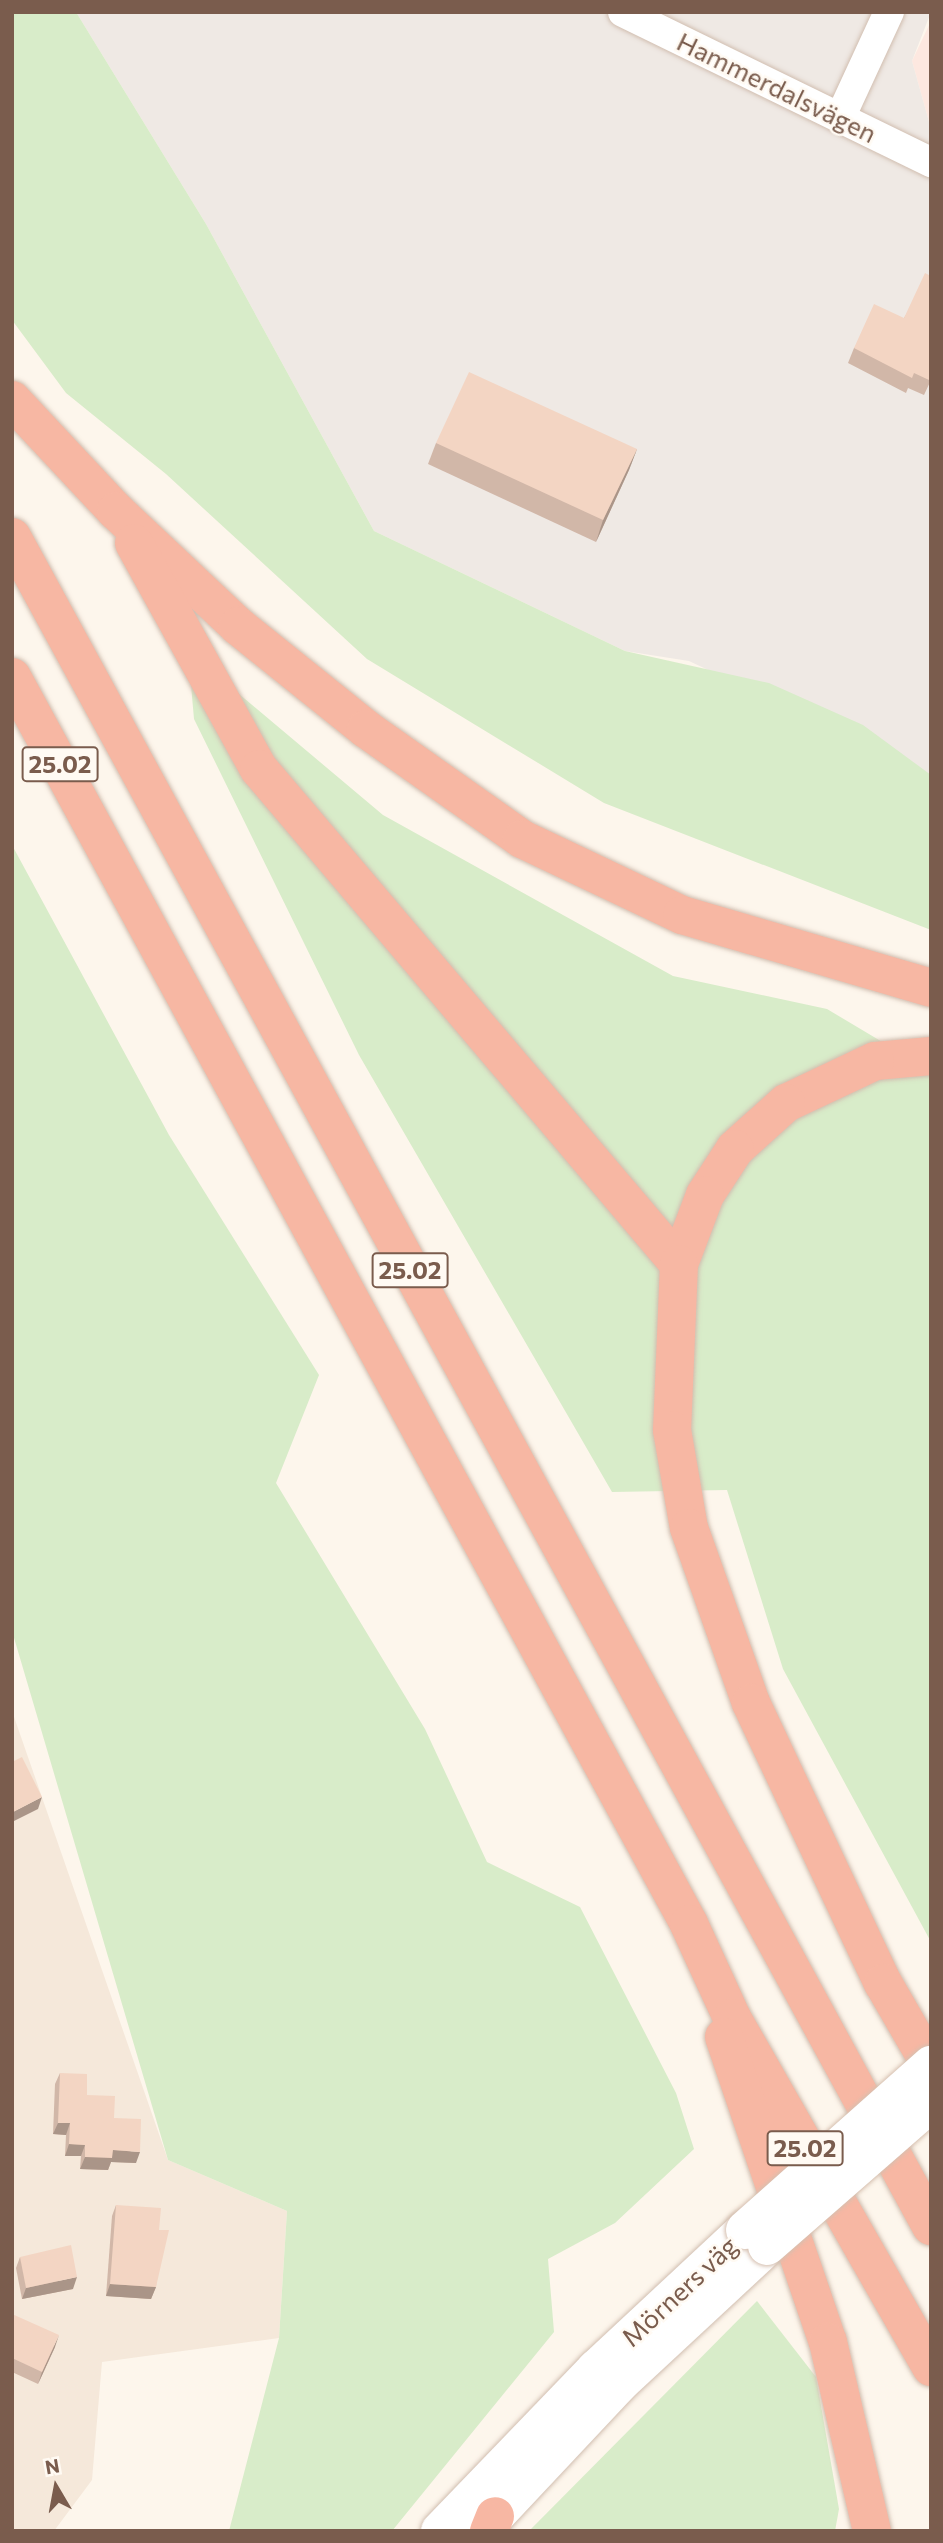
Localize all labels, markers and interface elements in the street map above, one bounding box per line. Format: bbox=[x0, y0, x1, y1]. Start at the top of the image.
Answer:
street label: Hammerdalsvägen bbox=[672, 25, 882, 149]
road number: 25.02 bbox=[22, 744, 98, 784]
road number: 25.02 bbox=[372, 1250, 448, 1290]
road number: 25.02 bbox=[766, 2127, 844, 2168]
street label: Mörners väg bbox=[615, 2230, 743, 2352]
north arrow bbox=[21, 2452, 91, 2522]
text: N bbox=[43, 2453, 61, 2478]

